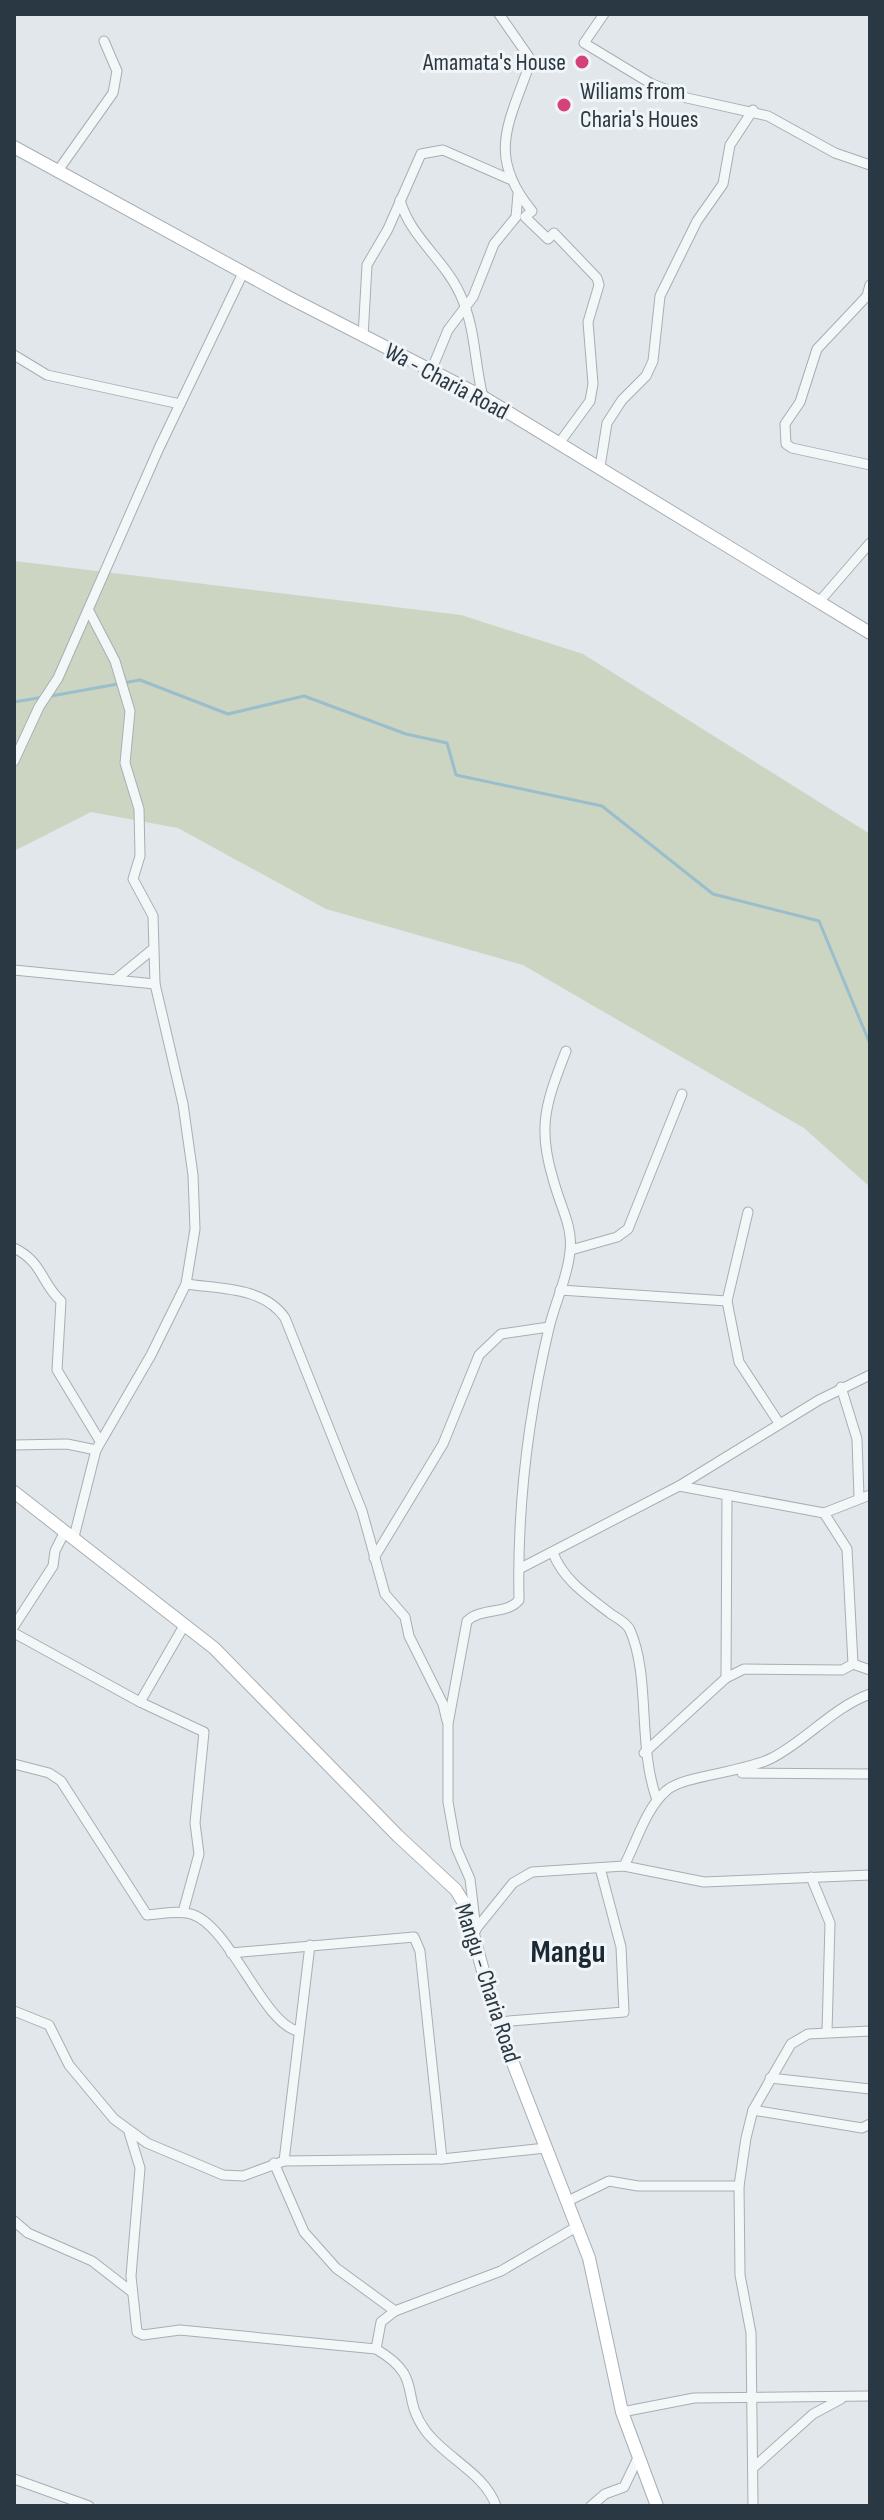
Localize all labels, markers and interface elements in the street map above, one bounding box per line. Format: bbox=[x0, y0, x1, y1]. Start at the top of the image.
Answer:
place label: Amamata's House bbox=[422, 48, 566, 77]
marker: Amamata's House bbox=[573, 53, 591, 71]
place label: Wiliams from Charia's Houes bbox=[580, 77, 698, 134]
marker: Wiliams from Charia's Houes bbox=[555, 96, 573, 114]
street label: Wa - Charia Road bbox=[380, 337, 514, 426]
street label: Mangu - Charia Road bbox=[448, 1900, 527, 2066]
district label: Mangu bbox=[530, 1933, 606, 1972]

